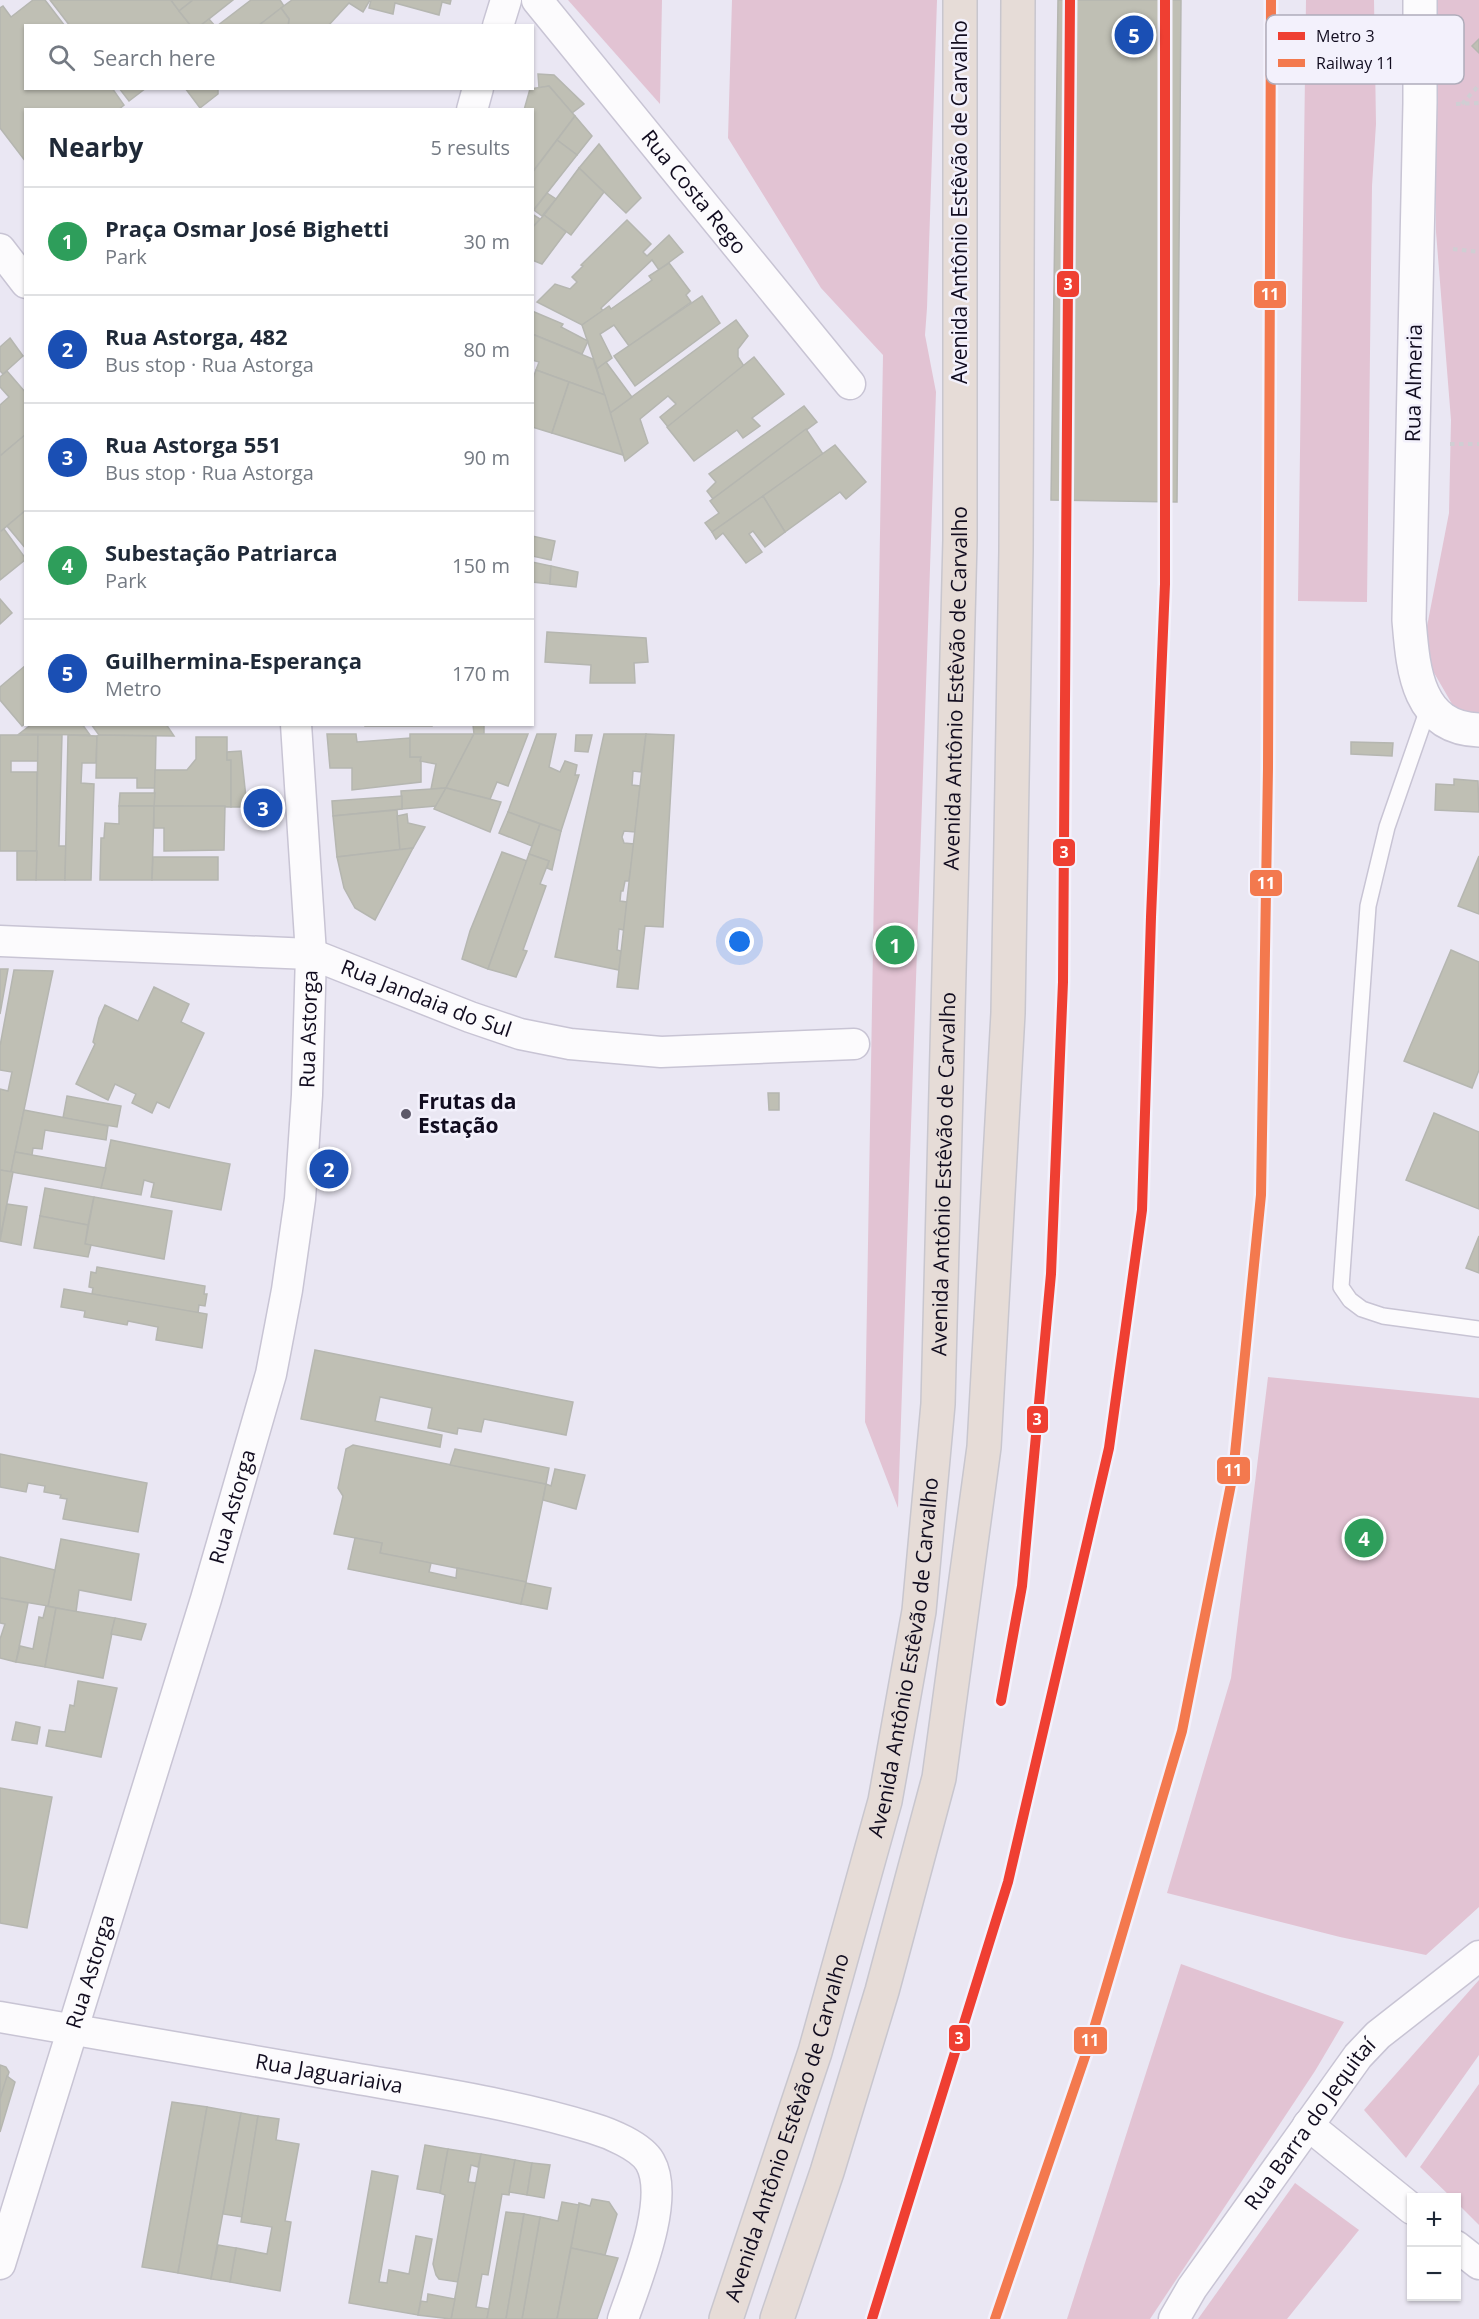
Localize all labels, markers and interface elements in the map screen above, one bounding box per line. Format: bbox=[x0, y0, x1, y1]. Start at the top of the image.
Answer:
pin: 5 bbox=[1114, 12, 1154, 57]
legend bbox=[1266, 15, 1464, 84]
street label: Avenida Antônio Estêvão de Carvalho bbox=[945, 20, 973, 384]
search box bbox=[24, 24, 534, 90]
text: Metro 3 bbox=[1316, 25, 1375, 47]
icon: search bbox=[45, 41, 78, 74]
text: Search here bbox=[93, 42, 216, 72]
text: Railway 11 bbox=[1316, 52, 1395, 74]
street label: Rua Costa Rego bbox=[635, 124, 753, 259]
text: Nearby bbox=[48, 129, 143, 165]
text: 5 results bbox=[430, 134, 510, 161]
text: Praça Osmar José Bighetti bbox=[105, 213, 389, 243]
text: 1 bbox=[62, 228, 73, 255]
text: 30 m bbox=[463, 228, 510, 255]
text: Park bbox=[105, 243, 147, 270]
line badge: 3 bbox=[1056, 270, 1080, 298]
text: 3 bbox=[1063, 273, 1073, 295]
line badge: 11 bbox=[1253, 280, 1287, 309]
text: 11 bbox=[1261, 283, 1279, 305]
text: Rua Astorga, 482 bbox=[105, 321, 288, 351]
street label: Rua Almeria bbox=[1398, 324, 1428, 442]
text: 2 bbox=[62, 336, 73, 363]
text: 80 m bbox=[463, 336, 510, 363]
text: Bus stop · Rua Astorga bbox=[105, 351, 314, 378]
text: Rua Astorga 551 bbox=[105, 429, 281, 459]
text: 3 bbox=[62, 444, 73, 471]
text: 90 m bbox=[463, 444, 510, 471]
text: Bus stop · Rua Astorga bbox=[105, 459, 314, 486]
street label: Avenida Antônio Estêvão de Carvalho bbox=[937, 506, 973, 871]
text: Subestação Patriarca bbox=[105, 537, 337, 567]
text: 4 bbox=[62, 552, 73, 579]
text: 150 m bbox=[452, 552, 510, 579]
text: Park bbox=[105, 567, 147, 594]
text: Guilhermina-Esperança bbox=[105, 645, 362, 675]
text: 5 bbox=[62, 660, 73, 687]
text: 170 m bbox=[452, 660, 510, 687]
text: Metro bbox=[105, 675, 162, 702]
pin: 3 bbox=[244, 786, 282, 830]
line badge: 3 bbox=[1052, 838, 1076, 867]
text: 3 bbox=[1059, 841, 1069, 863]
line badge: 11 bbox=[1249, 869, 1283, 897]
text: 11 bbox=[1257, 872, 1275, 894]
pin: 1 bbox=[876, 922, 914, 968]
your location bbox=[725, 927, 754, 956]
street label: Rua Jandaia do Sul bbox=[337, 952, 516, 1043]
street label: Rua Astorga bbox=[292, 970, 324, 1088]
street label: Avenida Antônio Estêvão de Carvalho bbox=[924, 992, 961, 1356]
place label: Frutas da Estação bbox=[418, 1087, 517, 1139]
marker: Frutas da Estação bbox=[399, 1107, 413, 1121]
pin: 2 bbox=[310, 1146, 348, 1192]
line badge: 3 bbox=[1026, 1405, 1049, 1434]
text: 3 bbox=[1032, 1408, 1042, 1430]
street label: Rua Astorga bbox=[202, 1446, 261, 1567]
line badge: 11 bbox=[1216, 1456, 1251, 1485]
text: 11 bbox=[1224, 1459, 1242, 1481]
street label: Avenida Antônio Estêvão de Carvalho bbox=[861, 1476, 944, 1840]
pin: 4 bbox=[1344, 1516, 1384, 1560]
street label: Rua Astorga bbox=[59, 1911, 120, 2032]
street label: Avenida Antônio Estêvão de Carvalho bbox=[718, 1950, 855, 2305]
line badge: 3 bbox=[948, 2024, 971, 2052]
line badge: 11 bbox=[1073, 2026, 1108, 2055]
text: 3 bbox=[954, 2027, 964, 2049]
text: 11 bbox=[1081, 2029, 1099, 2051]
street label: Rua Barra do Jequitaí bbox=[1237, 2031, 1382, 2215]
street label: Rua Jaguariaiva bbox=[253, 2046, 405, 2099]
map controls bbox=[1407, 2193, 1461, 2301]
button: + bbox=[1407, 2193, 1461, 2247]
button: − bbox=[1407, 2247, 1461, 2301]

